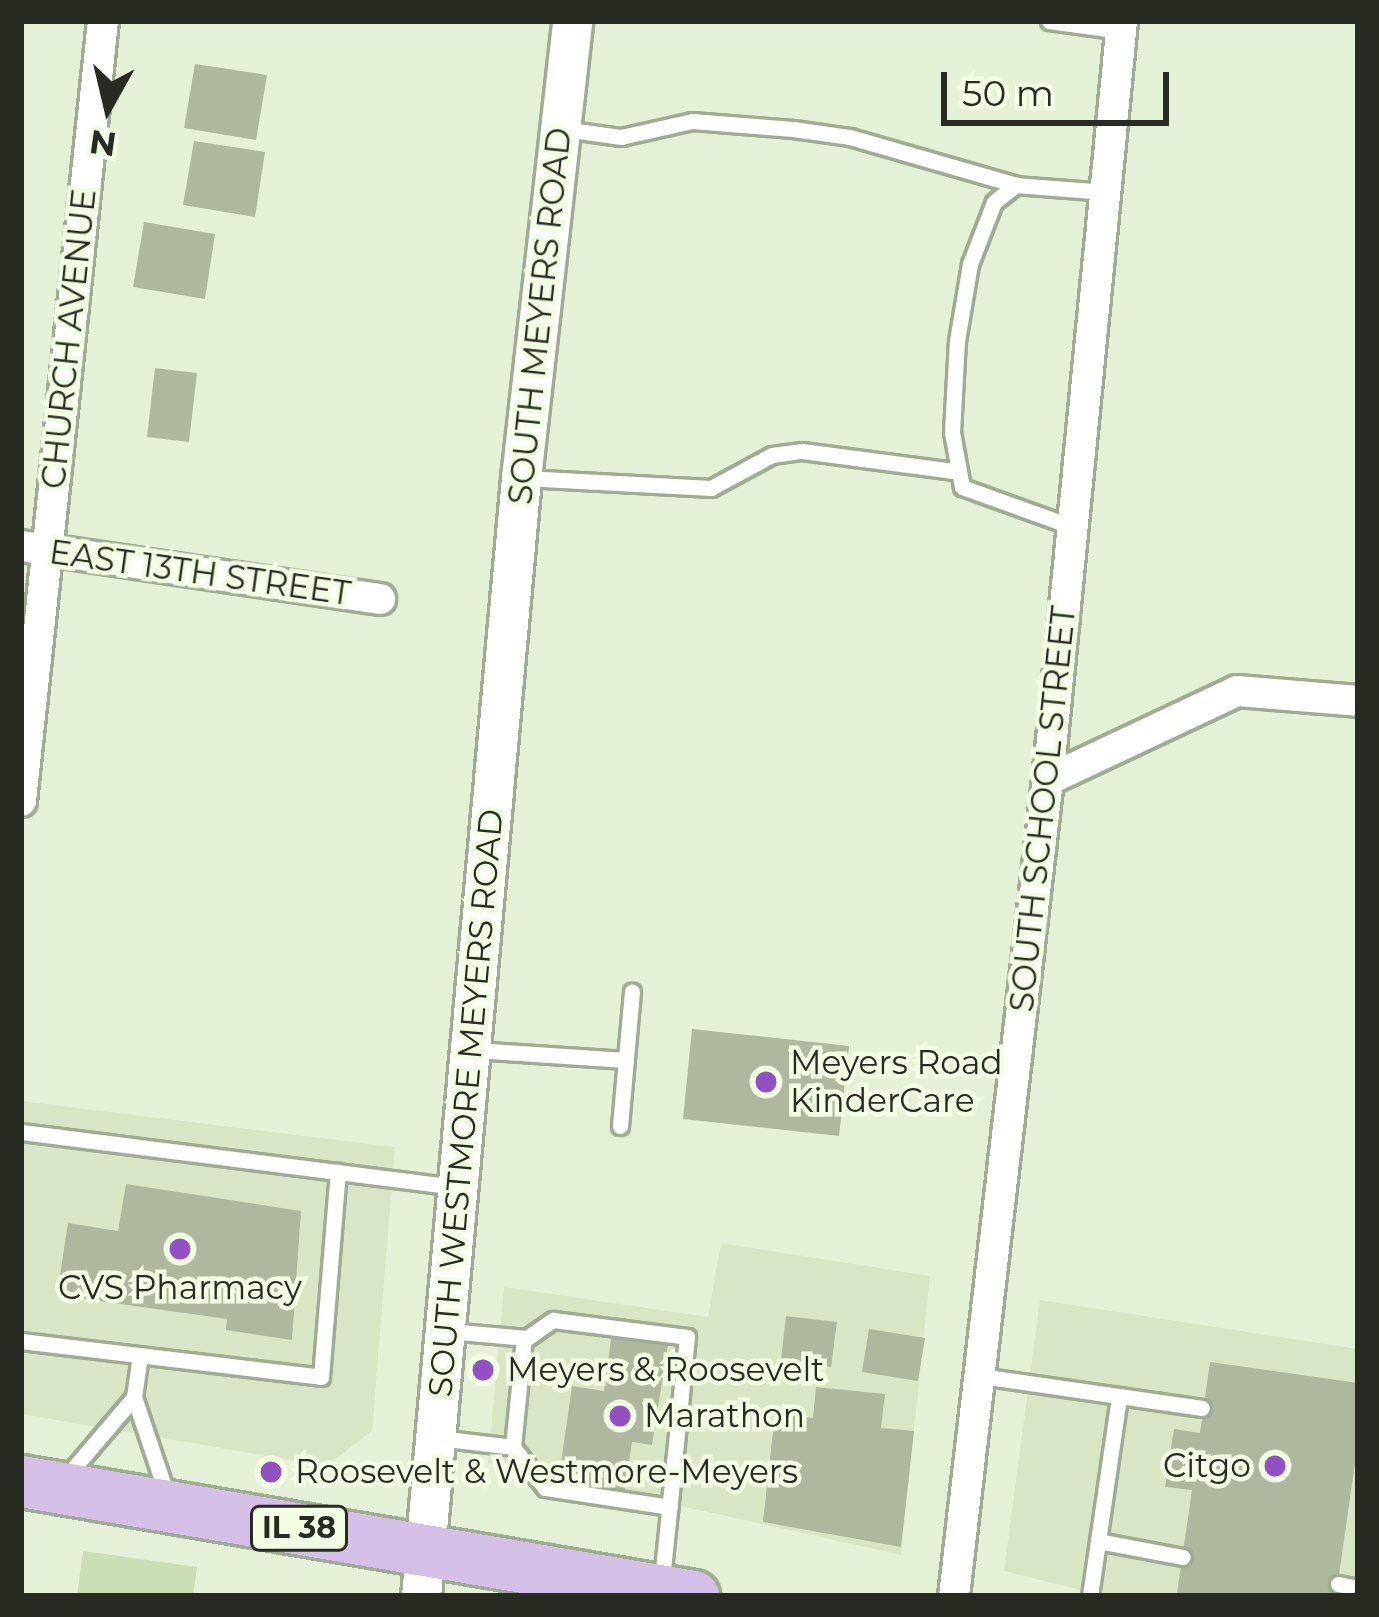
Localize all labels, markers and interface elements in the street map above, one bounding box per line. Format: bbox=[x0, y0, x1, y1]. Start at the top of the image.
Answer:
north arrow bbox=[48, 48, 168, 168]
scale bar bbox=[947, 48, 1175, 122]
text: 50 m bbox=[962, 71, 1054, 115]
text: N bbox=[87, 122, 119, 165]
street label: SOUTH MEYERS ROAD bbox=[501, 126, 579, 506]
street label: CHURCH AVENUE bbox=[34, 187, 104, 491]
street label: EAST 13TH STREET bbox=[47, 532, 353, 614]
street label: SOUTH SCHOOL STREET bbox=[1002, 604, 1084, 1014]
street label: SOUTH WESTMORE MEYERS ROAD bbox=[421, 808, 511, 1398]
place label: Meyers Road KinderCare bbox=[790, 1043, 1003, 1121]
marker: Meyers Road KinderCare bbox=[753, 1069, 779, 1095]
marker: CVS Pharmacy bbox=[167, 1236, 193, 1262]
place label: CVS Pharmacy bbox=[58, 1268, 302, 1308]
place label: Meyers & Roosevelt bbox=[507, 1350, 824, 1390]
marker: Meyers & Roosevelt bbox=[470, 1357, 496, 1383]
place label: Marathon bbox=[644, 1396, 805, 1436]
marker: Marathon bbox=[607, 1403, 633, 1429]
place label: Citgo bbox=[1163, 1446, 1251, 1486]
place label: Roosevelt & Westmore-Meyers bbox=[295, 1452, 798, 1492]
marker: Citgo bbox=[1262, 1453, 1288, 1479]
marker: Roosevelt & Westmore-Meyers bbox=[258, 1459, 284, 1485]
road number: IL 38 bbox=[248, 1504, 350, 1552]

